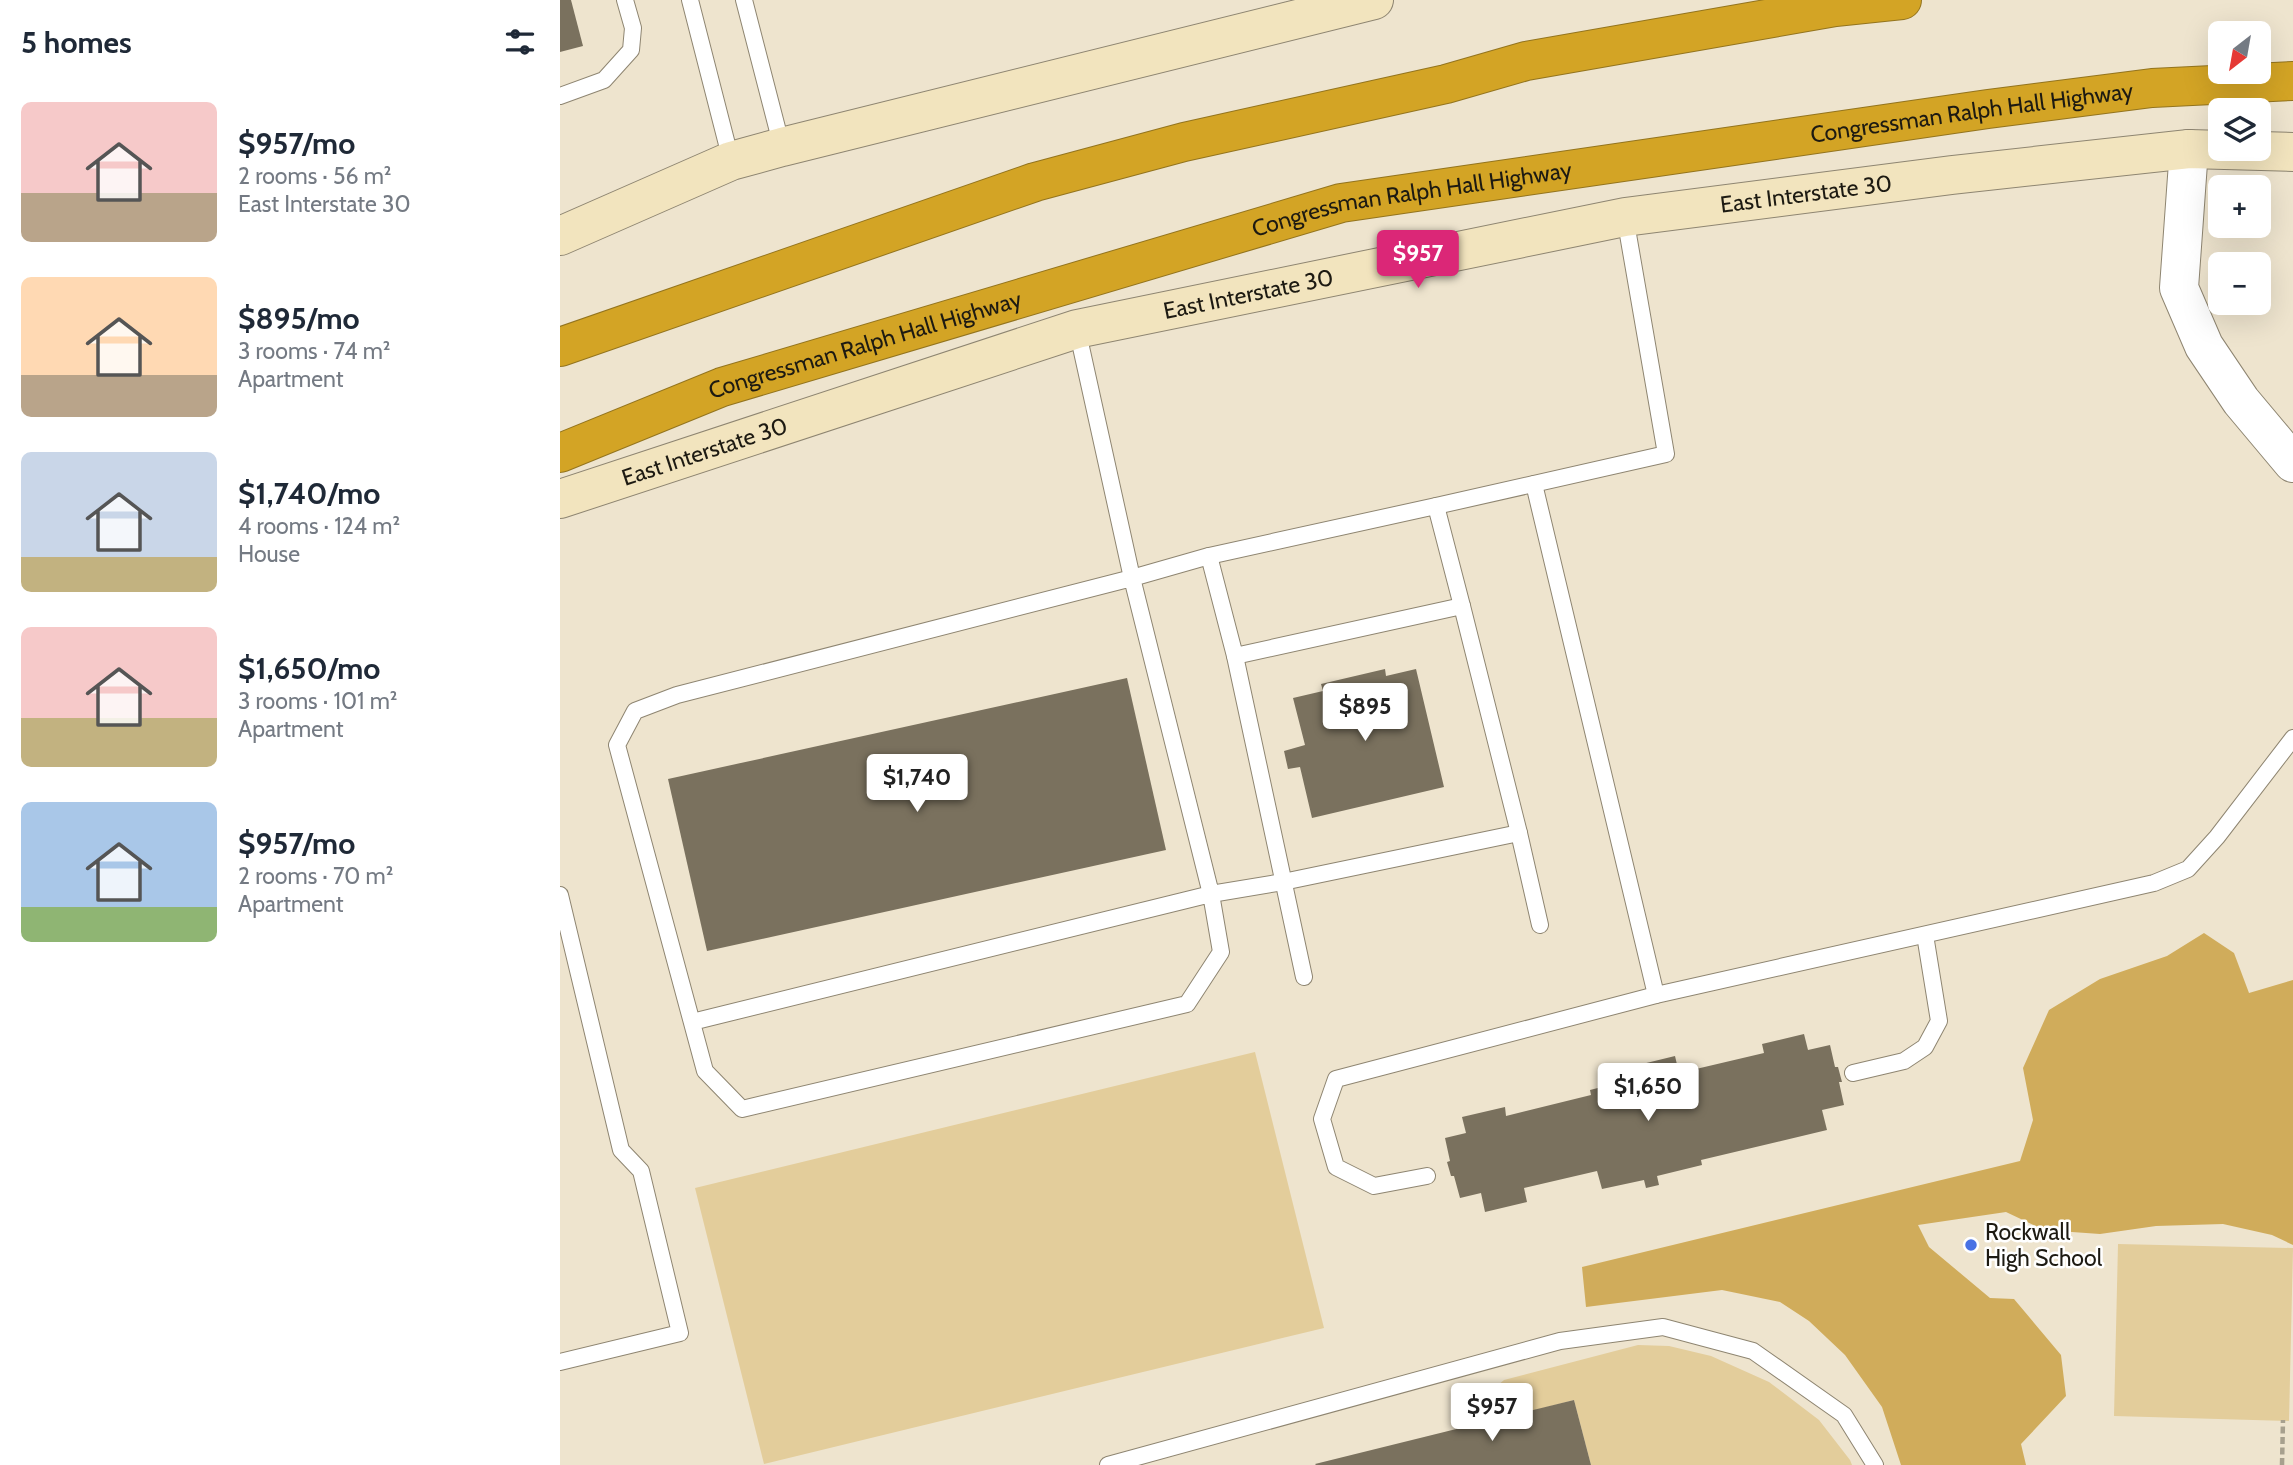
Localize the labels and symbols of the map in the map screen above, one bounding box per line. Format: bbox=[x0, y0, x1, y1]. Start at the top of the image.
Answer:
north arrow bbox=[2208, 21, 2272, 84]
street label: Congressman Ralph Hall Highway bbox=[1809, 77, 2135, 149]
street label: Congressman Ralph Hall Highway bbox=[1249, 156, 1574, 243]
street label: East Interstate 30 bbox=[1719, 169, 1893, 219]
pin: $957 bbox=[1377, 230, 1459, 290]
street label: East Interstate 30 bbox=[1161, 263, 1336, 325]
street label: Congressman Ralph Hall Highway bbox=[704, 285, 1025, 405]
street label: East Interstate 30 bbox=[618, 411, 791, 492]
pin: $895 bbox=[1324, 684, 1406, 743]
pin: $1,740 bbox=[860, 754, 974, 814]
pin: $1,650 bbox=[1591, 1064, 1705, 1123]
place label: Rockwall High School bbox=[1985, 1218, 2103, 1272]
marker: Rockwall High School bbox=[1963, 1237, 1979, 1253]
pin: $957 bbox=[1451, 1384, 1533, 1443]

